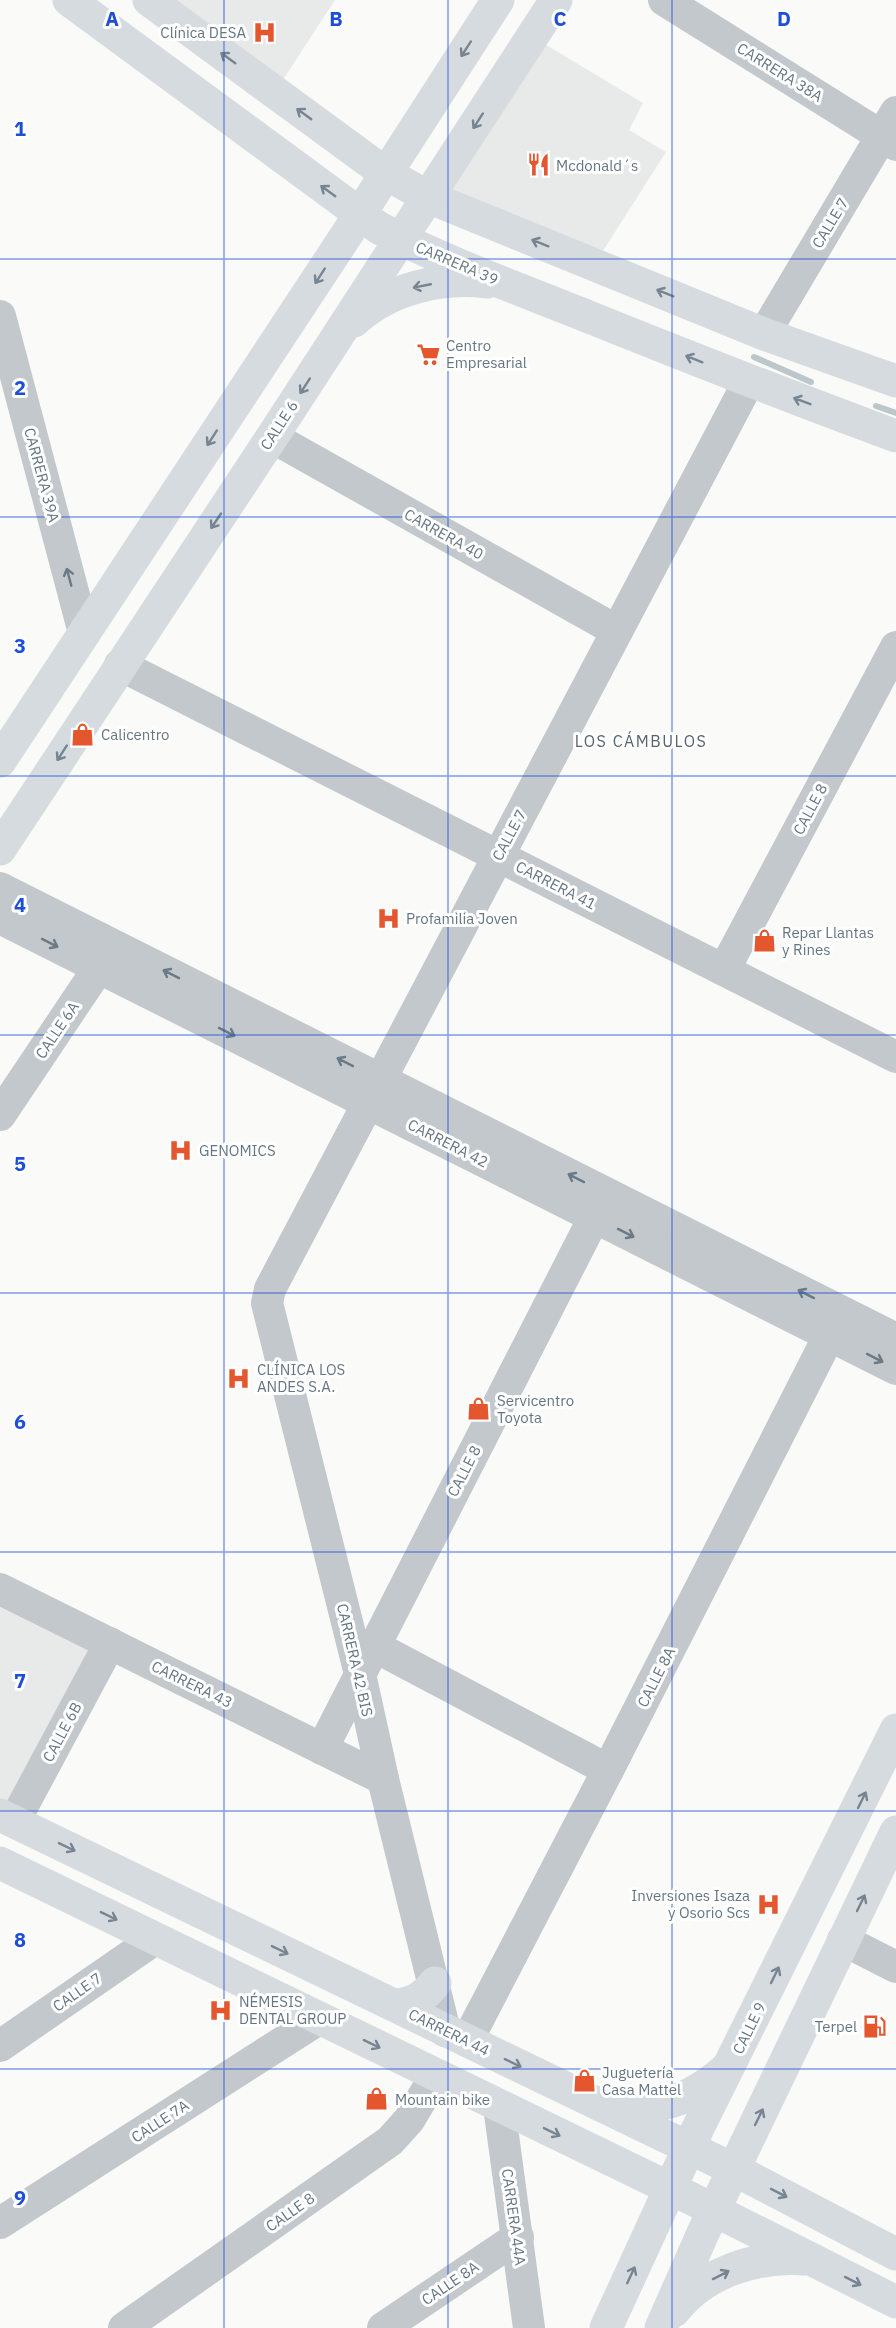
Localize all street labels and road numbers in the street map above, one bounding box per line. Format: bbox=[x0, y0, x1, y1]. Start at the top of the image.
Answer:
street label: CARRERA 38A bbox=[734, 38, 827, 106]
street label: CALLE 7 bbox=[808, 194, 852, 252]
street label: CARRERA 39 bbox=[413, 237, 501, 289]
street label: CALLE 6 bbox=[256, 397, 302, 453]
street label: CARRERA 39A bbox=[20, 426, 64, 525]
street label: CARRERA 40 bbox=[401, 504, 487, 564]
street label: CALLE 8 bbox=[789, 780, 831, 838]
street label: CALLE 7 bbox=[488, 806, 530, 864]
street label: CARRERA 41 bbox=[513, 857, 599, 913]
street label: CALLE 6A bbox=[31, 997, 83, 1062]
street label: CARRERA 42 bbox=[405, 1115, 491, 1171]
street label: CALLE 8 bbox=[443, 1442, 485, 1500]
street label: CARRERA 42 BIS bbox=[333, 1602, 377, 1718]
street label: CALLE 8A bbox=[633, 1643, 679, 1710]
street label: CARRERA 43 bbox=[148, 1656, 236, 1712]
street label: CALLE 6B bbox=[38, 1699, 86, 1765]
street label: CALLE 7 bbox=[49, 1968, 105, 2016]
street label: CALLE 9 bbox=[728, 1999, 770, 2057]
street label: CARRERA 44 bbox=[405, 2004, 493, 2060]
street label: CALLE 7A bbox=[128, 2095, 193, 2147]
street label: CARRERA 44A bbox=[498, 2168, 530, 2267]
street label: CALLE 8 bbox=[262, 2188, 318, 2236]
street label: CALLE 8A bbox=[418, 2257, 483, 2309]

